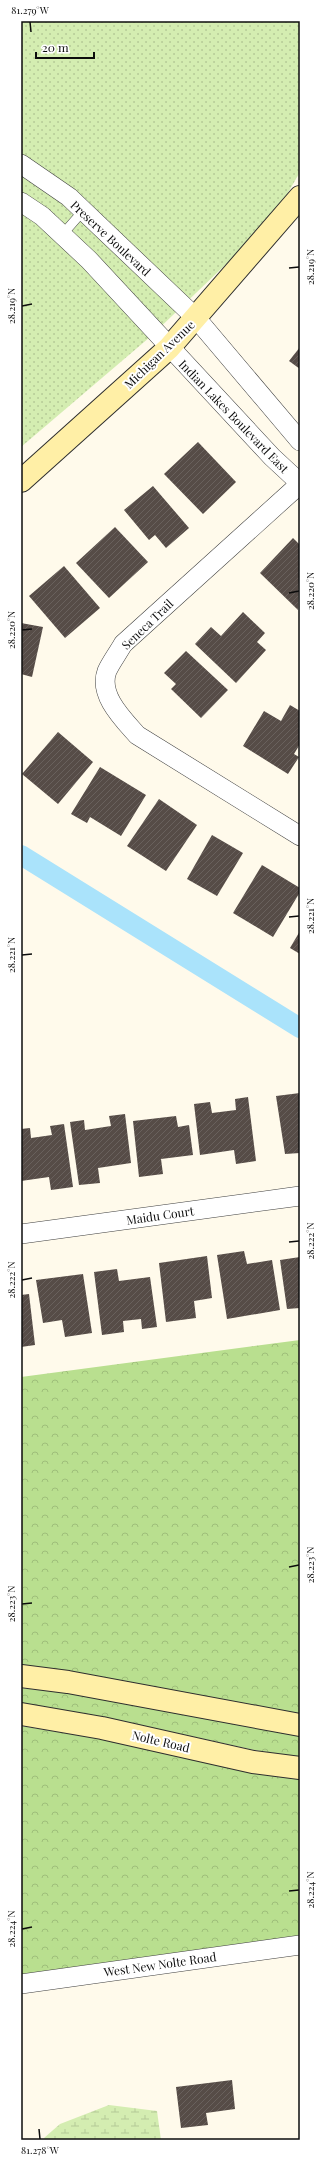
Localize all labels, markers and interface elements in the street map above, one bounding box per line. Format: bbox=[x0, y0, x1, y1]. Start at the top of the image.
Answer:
text: 81.279°W bbox=[11, 3, 50, 17]
scale bar bbox=[36, 34, 94, 60]
text: 20 m bbox=[42, 39, 69, 55]
street label: Preserve Boulevard bbox=[68, 197, 155, 279]
text: 28.219°N bbox=[303, 249, 317, 285]
text: 28.219°N bbox=[4, 288, 18, 324]
street label: Michigan Avenue bbox=[120, 316, 198, 392]
street label: Indian Lakes Boulevard East bbox=[176, 356, 293, 477]
text: 28.220°N bbox=[303, 572, 317, 610]
street label: Seneca Trail bbox=[118, 595, 177, 653]
text: 28.220°N bbox=[4, 611, 18, 649]
text: 28.221°N bbox=[303, 898, 317, 934]
text: 28.221°N bbox=[4, 937, 18, 973]
street label: Maidu Court bbox=[125, 1202, 196, 1228]
text: 28.222°N bbox=[303, 1222, 317, 1260]
text: 28.222°N bbox=[4, 1261, 18, 1299]
text: 28.223°N bbox=[303, 1547, 317, 1583]
text: 28.223°N bbox=[4, 1586, 18, 1622]
street label: Nolte Road bbox=[131, 1727, 191, 1755]
text: 28.224°N bbox=[303, 1871, 317, 1909]
text: 28.224°N bbox=[4, 1910, 18, 1948]
street label: West New Nolte Road bbox=[102, 1948, 217, 1980]
text: 81.278°W bbox=[21, 2143, 60, 2157]

